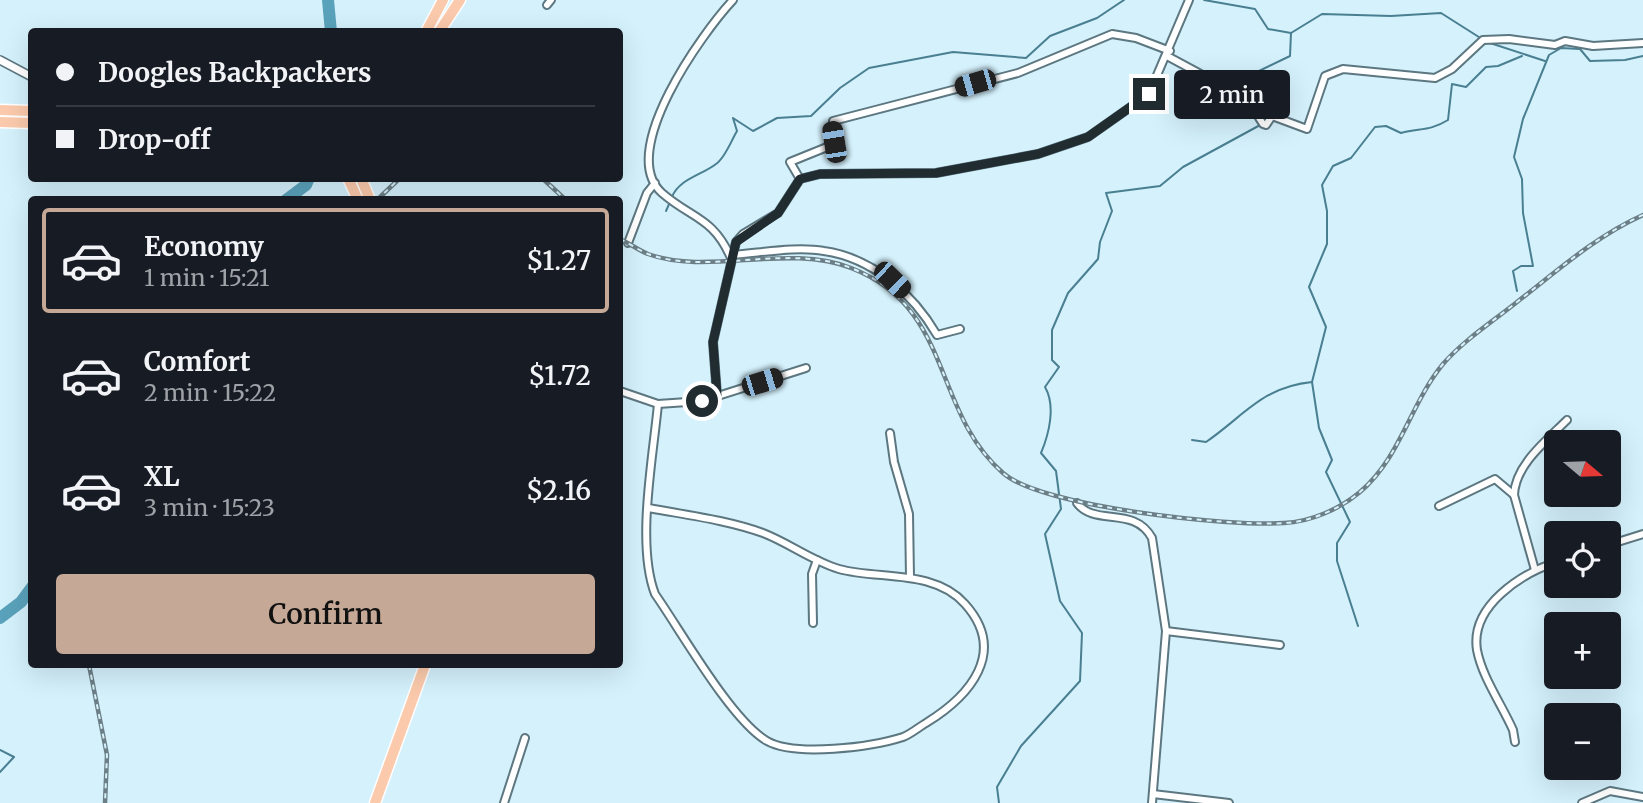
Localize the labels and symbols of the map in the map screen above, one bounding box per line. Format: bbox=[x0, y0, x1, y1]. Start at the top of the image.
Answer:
car bbox=[952, 67, 999, 99]
callout: 2 min bbox=[1174, 70, 1289, 119]
route end bbox=[1133, 78, 1165, 110]
car bbox=[821, 120, 848, 164]
car bbox=[870, 258, 915, 302]
car bbox=[739, 366, 786, 398]
route start bbox=[686, 385, 718, 417]
north arrow bbox=[1544, 430, 1620, 508]

